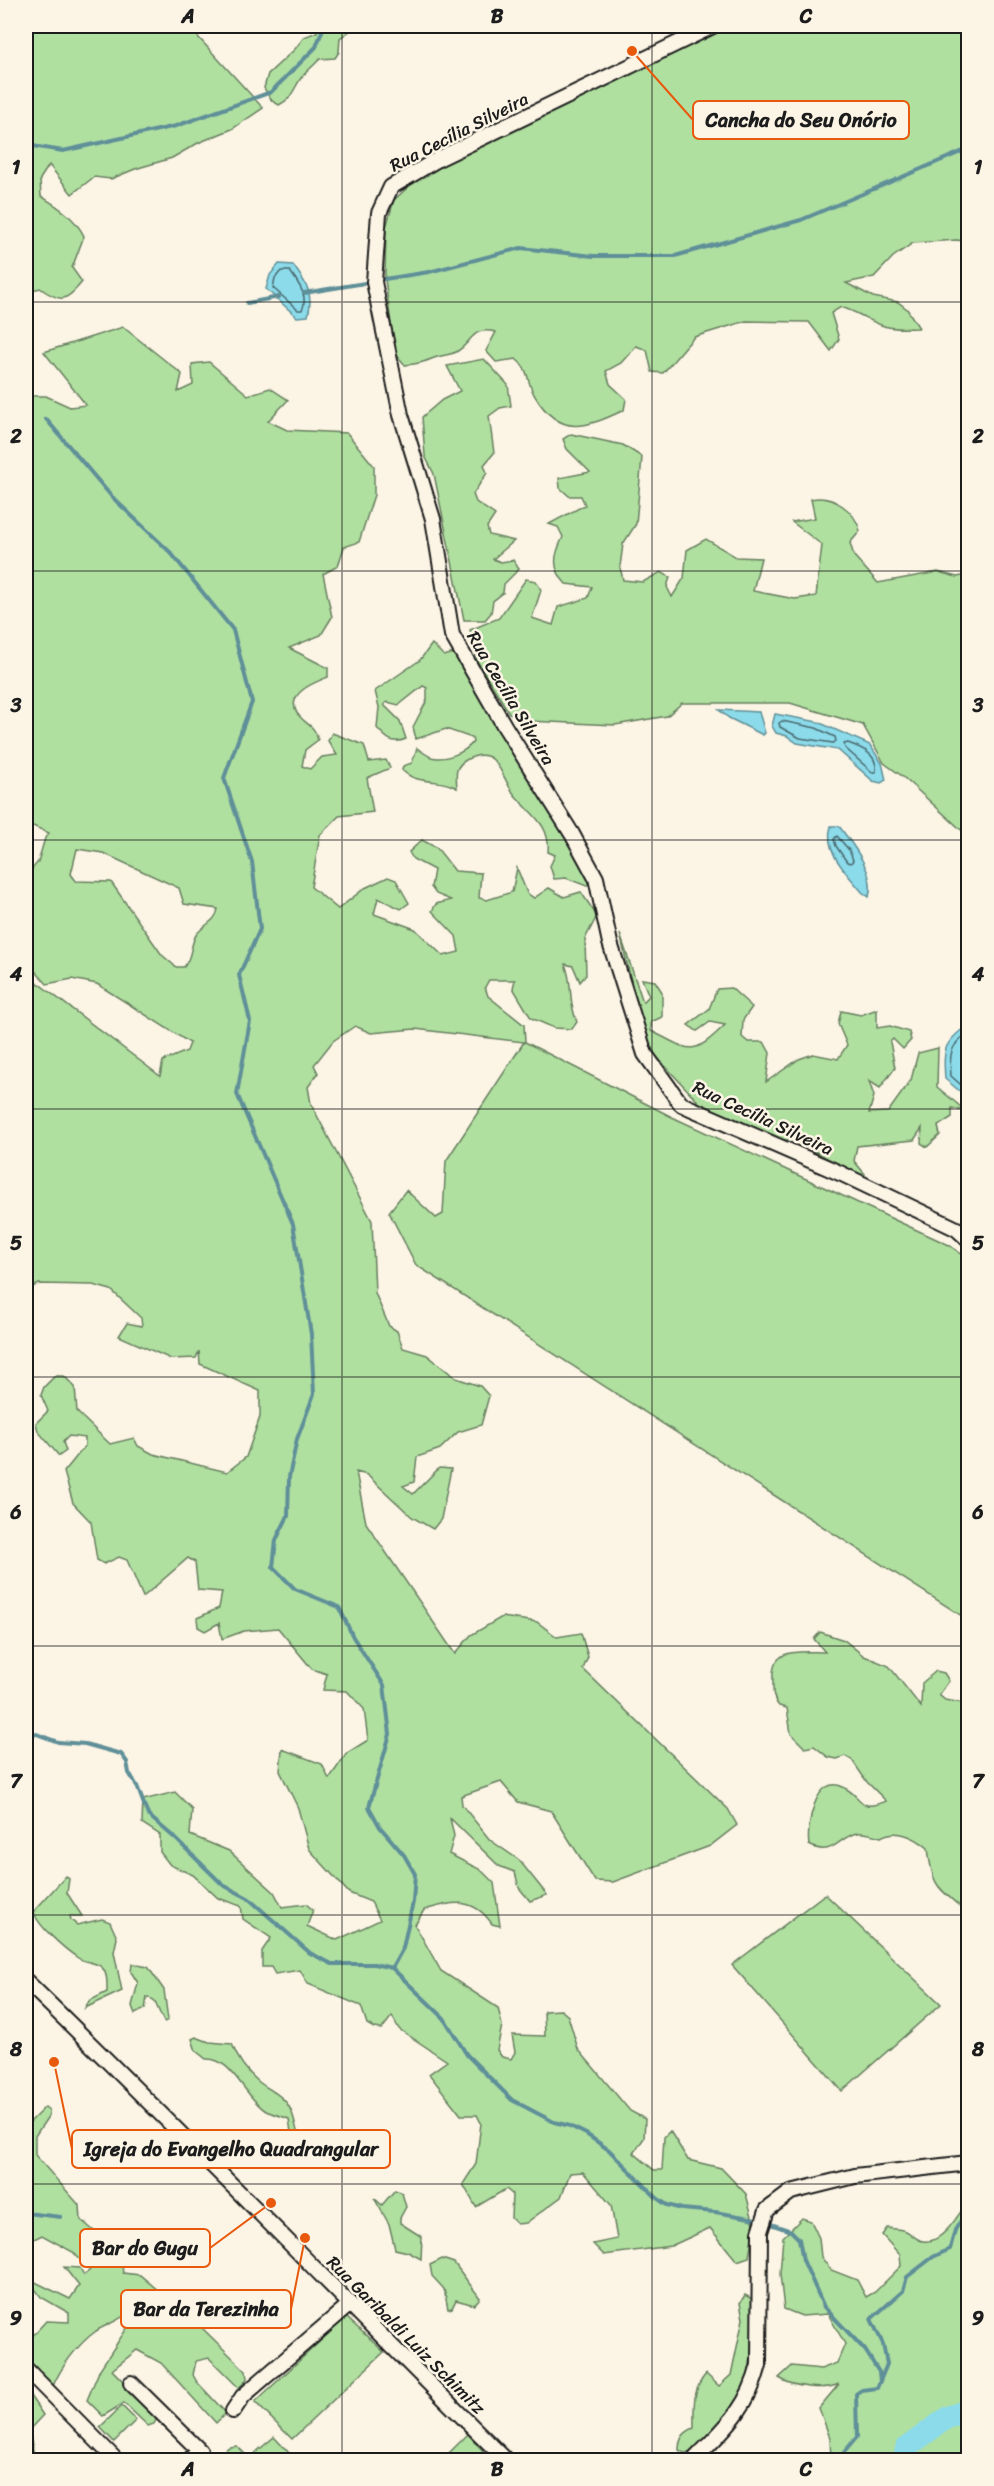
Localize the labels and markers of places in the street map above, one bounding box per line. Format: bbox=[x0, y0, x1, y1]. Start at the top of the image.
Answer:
callout: Cancha do Seu Onório bbox=[693, 101, 909, 139]
callout: Igreja do Evangelho Quadrangular bbox=[72, 2130, 390, 2168]
callout: Bar do Gugu bbox=[80, 2229, 210, 2267]
callout: Bar da Terezinha bbox=[121, 2290, 291, 2328]

